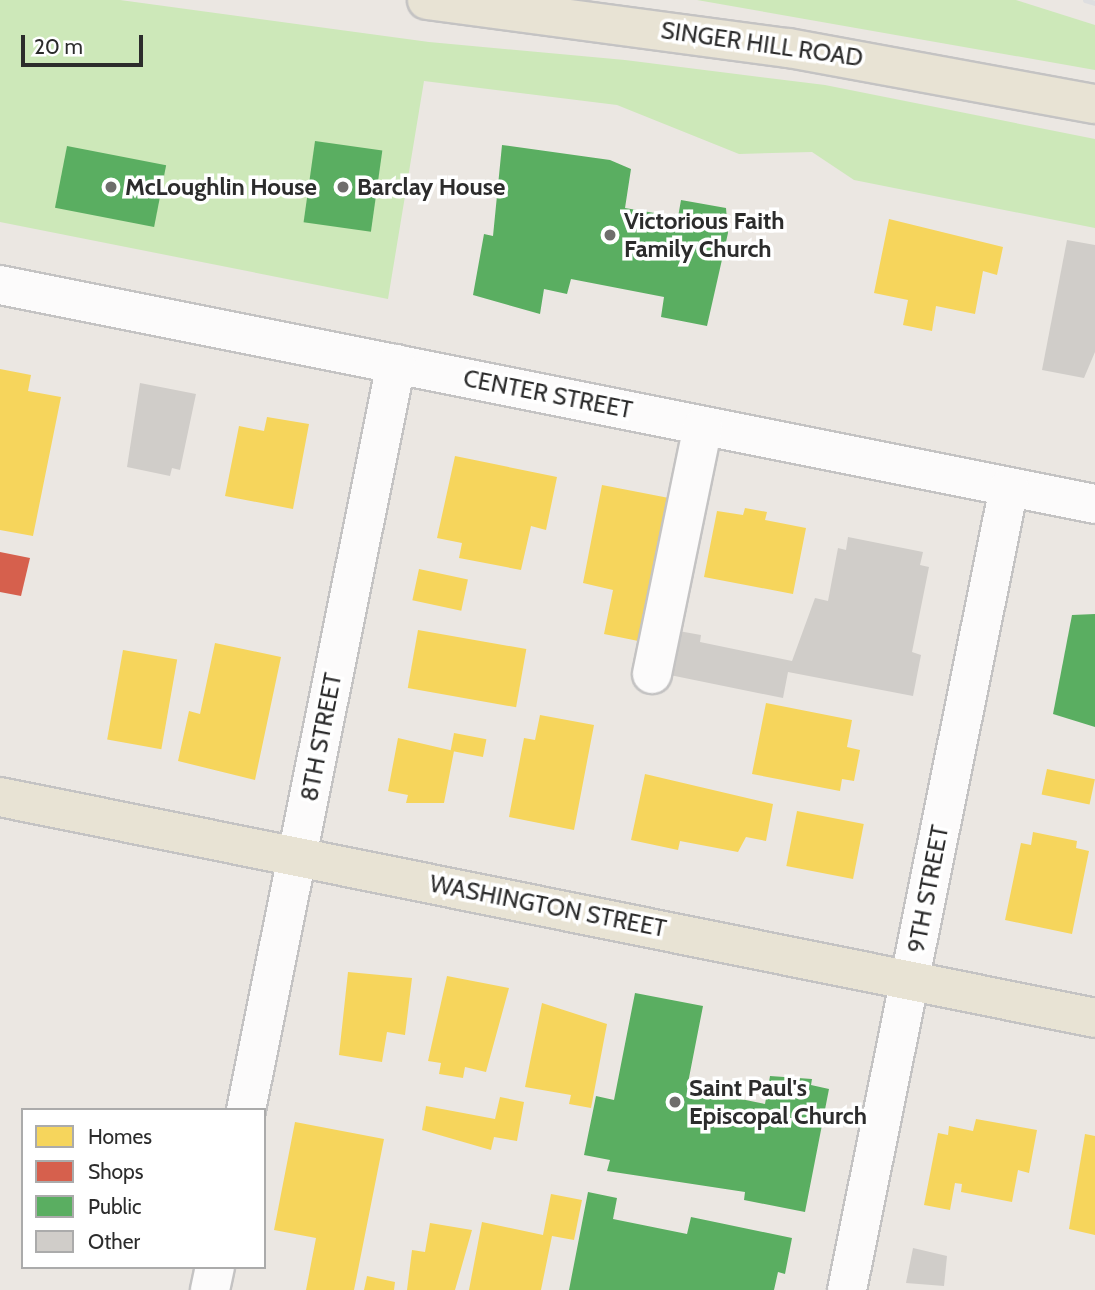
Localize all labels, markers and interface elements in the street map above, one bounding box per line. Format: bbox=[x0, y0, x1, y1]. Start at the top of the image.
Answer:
street label: SINGER HILL ROAD bbox=[659, 16, 865, 72]
scale bar bbox=[24, 21, 147, 65]
text: 20 m bbox=[34, 34, 83, 59]
place label: McLoughlin House bbox=[125, 173, 317, 201]
place label: Barclay House bbox=[357, 173, 505, 201]
marker: McLoughlin House bbox=[103, 179, 119, 195]
marker: Barclay House bbox=[335, 179, 351, 195]
place label: Victorious Faith Family Church bbox=[624, 207, 784, 263]
marker: Victorious Faith Family Church bbox=[602, 227, 618, 243]
street label: CENTER STREET bbox=[461, 363, 635, 425]
street label: 8TH STREET bbox=[294, 670, 348, 804]
street label: 9TH STREET bbox=[902, 823, 954, 955]
street label: WASHINGTON STREET bbox=[427, 869, 669, 943]
place label: Saint Paul's Episcopal Church bbox=[689, 1074, 867, 1130]
marker: Saint Paul's Episcopal Church bbox=[667, 1094, 683, 1110]
legend bbox=[21, 1108, 266, 1269]
text: Homes bbox=[88, 1124, 152, 1149]
text: Shops bbox=[88, 1159, 143, 1184]
text: Public bbox=[88, 1194, 142, 1219]
text: Other bbox=[88, 1229, 140, 1254]

